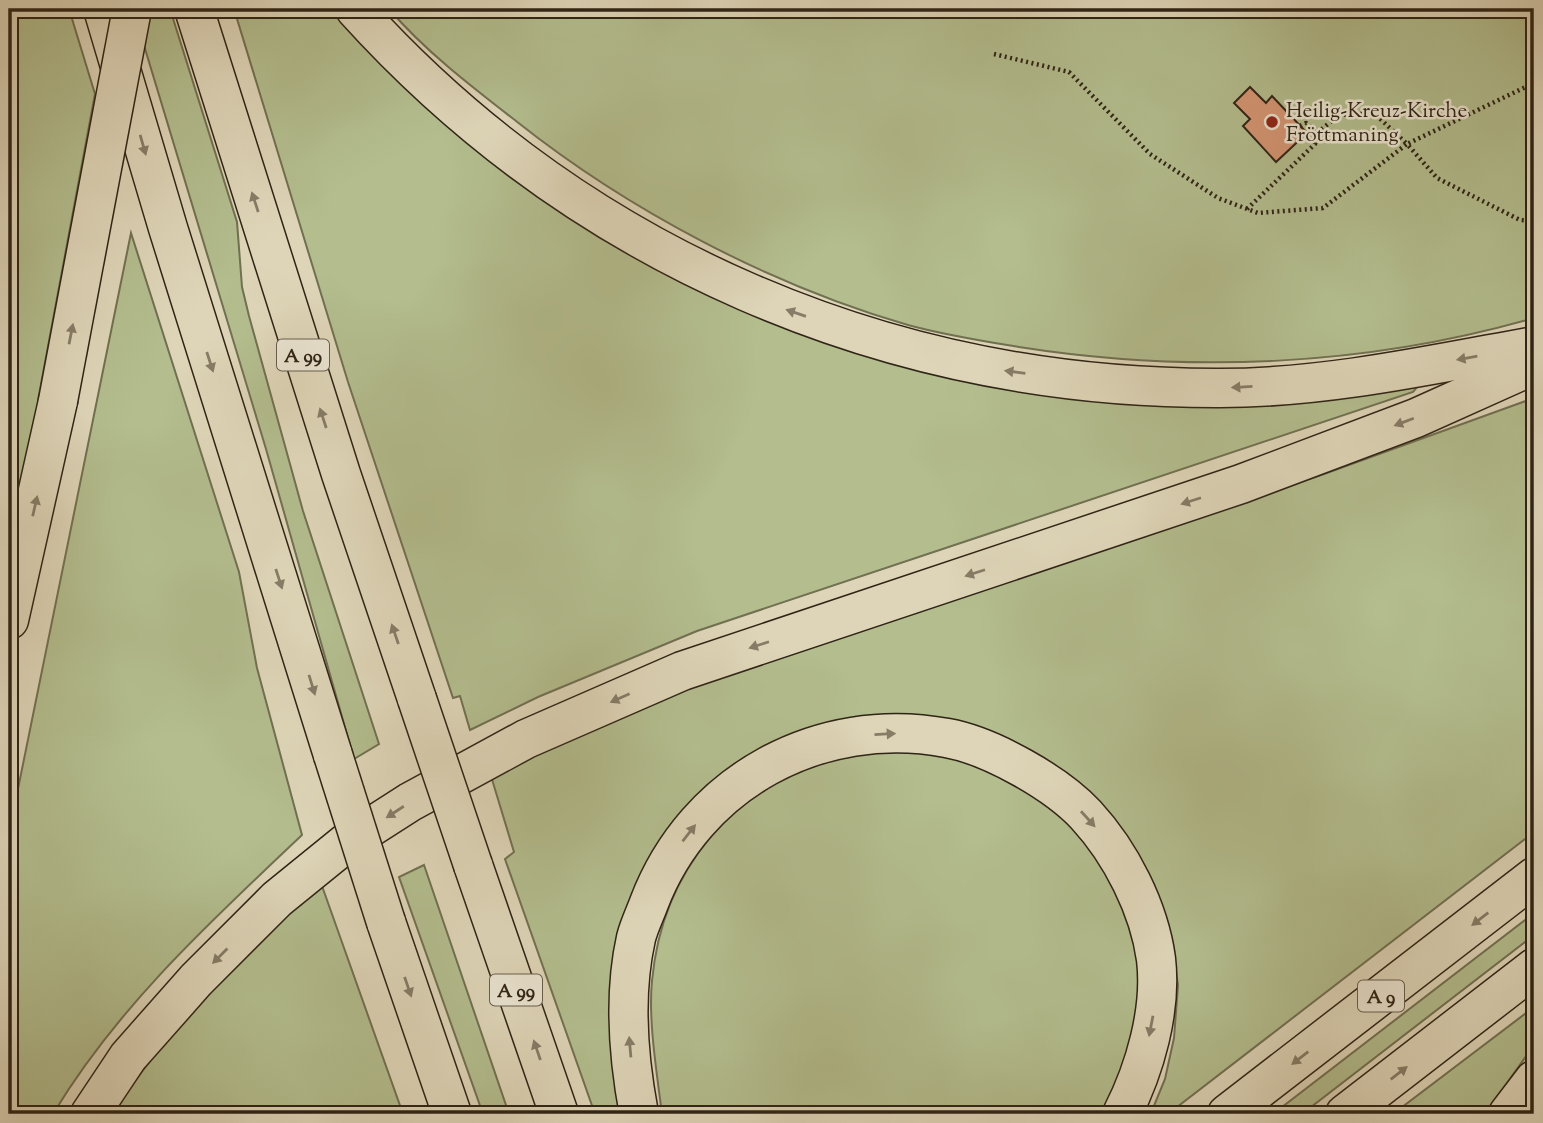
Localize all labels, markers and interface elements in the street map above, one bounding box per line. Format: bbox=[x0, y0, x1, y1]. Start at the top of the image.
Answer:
place label: Heilig-Kreuz-Kirche Fröttmaning bbox=[1286, 97, 1467, 151]
marker: Heilig-Kreuz-Kirche Fröttmaning bbox=[1264, 114, 1280, 130]
one-way arrow bbox=[139, 135, 149, 156]
one-way arrow bbox=[249, 191, 260, 212]
one-way arrow bbox=[785, 307, 806, 318]
one-way arrow bbox=[66, 323, 77, 345]
road number: A 99 bbox=[277, 340, 329, 370]
one-way arrow bbox=[206, 352, 216, 373]
one-way arrow bbox=[1456, 353, 1478, 364]
one-way arrow bbox=[1004, 366, 1026, 377]
one-way arrow bbox=[1230, 382, 1252, 393]
one-way arrow bbox=[318, 408, 328, 429]
one-way arrow bbox=[1394, 417, 1415, 428]
one-way arrow bbox=[29, 495, 40, 517]
one-way arrow bbox=[1180, 496, 1201, 506]
one-way arrow bbox=[965, 568, 986, 579]
one-way arrow bbox=[275, 569, 285, 590]
one-way arrow bbox=[389, 624, 400, 645]
one-way arrow bbox=[749, 640, 770, 651]
one-way arrow bbox=[307, 675, 317, 696]
one-way arrow bbox=[609, 693, 630, 704]
one-way arrow bbox=[874, 729, 896, 740]
one-way arrow bbox=[385, 805, 405, 818]
one-way arrow bbox=[1080, 810, 1096, 828]
one-way arrow bbox=[681, 824, 695, 842]
one-way arrow bbox=[1471, 912, 1489, 926]
one-way arrow bbox=[212, 947, 229, 963]
road number: A 99 bbox=[490, 974, 542, 1006]
one-way arrow bbox=[403, 977, 414, 998]
road number: A 9 bbox=[1358, 980, 1404, 1012]
one-way arrow bbox=[1145, 1015, 1156, 1037]
one-way arrow bbox=[624, 1036, 635, 1058]
one-way arrow bbox=[531, 1039, 542, 1060]
one-way arrow bbox=[1291, 1050, 1309, 1064]
one-way arrow bbox=[1389, 1065, 1407, 1080]

